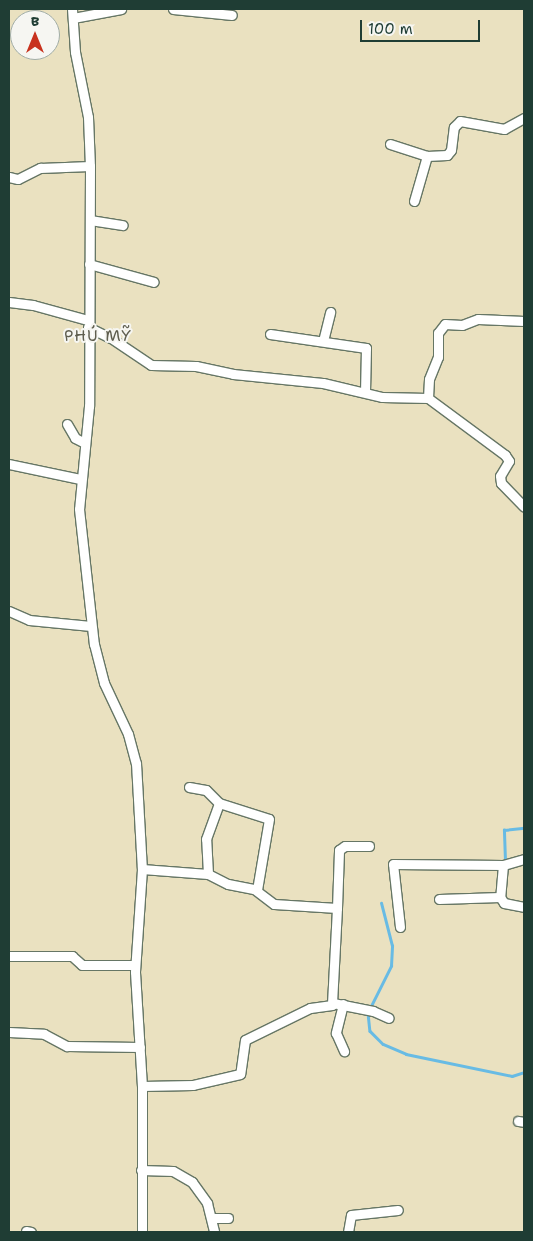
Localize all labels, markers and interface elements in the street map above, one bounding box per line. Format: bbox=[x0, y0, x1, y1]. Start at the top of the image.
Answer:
north arrow bbox=[10, 10, 60, 60]
scale bar bbox=[363, 10, 483, 42]
text: B bbox=[31, 12, 39, 30]
text: 100 m bbox=[368, 19, 413, 39]
district label: PHÚ MỸ bbox=[63, 326, 133, 346]

